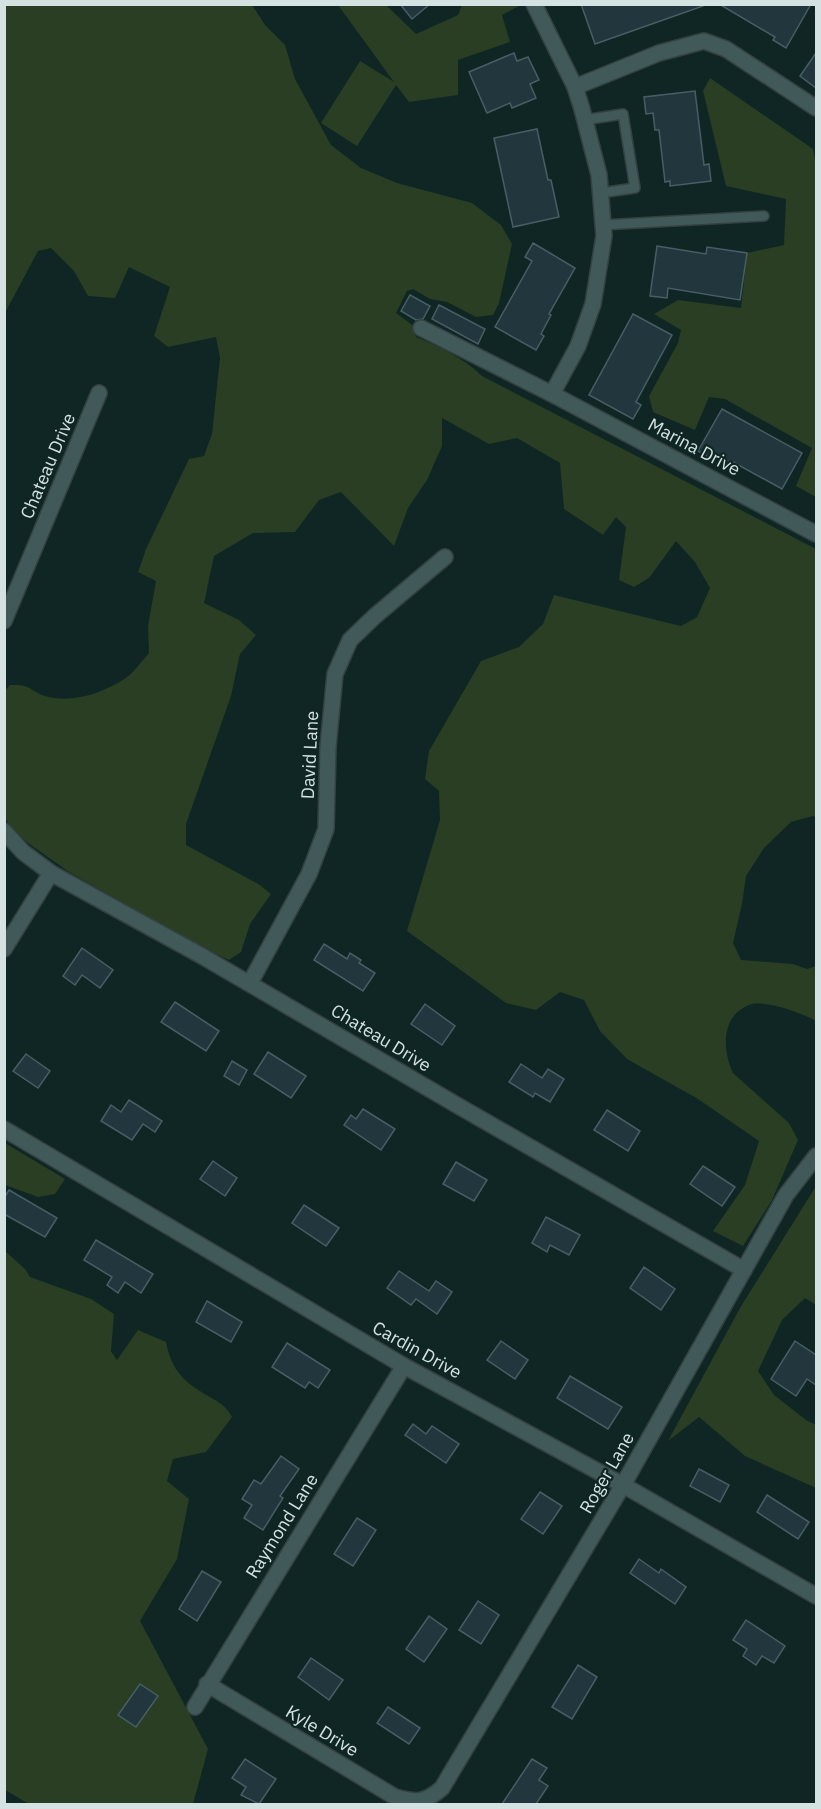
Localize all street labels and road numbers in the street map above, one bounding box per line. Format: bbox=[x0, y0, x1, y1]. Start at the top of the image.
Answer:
street label: Chateau Drive bbox=[15, 409, 80, 522]
street label: Marina Drive bbox=[644, 413, 744, 481]
street label: David Lane bbox=[296, 710, 323, 800]
street label: Chateau Drive bbox=[327, 999, 436, 1077]
street label: Cardin Drive bbox=[369, 1316, 466, 1384]
street label: Roger Lane bbox=[574, 1428, 639, 1518]
street label: Raymond Lane bbox=[240, 1469, 323, 1582]
street label: Kyle Drive bbox=[282, 1700, 363, 1761]

